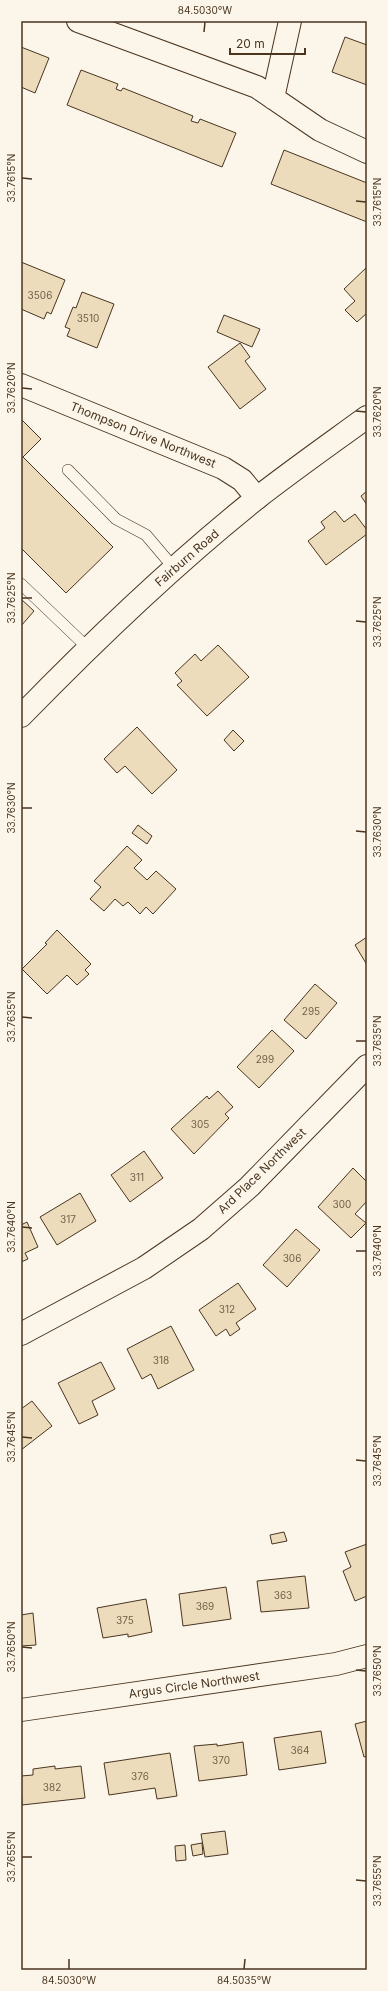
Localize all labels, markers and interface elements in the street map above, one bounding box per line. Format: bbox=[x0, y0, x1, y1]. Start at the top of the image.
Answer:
text: 84.5030°W bbox=[178, 4, 232, 16]
scale bar bbox=[230, 30, 305, 56]
text: 20 m bbox=[236, 36, 265, 51]
text: 33.7615°N bbox=[5, 154, 17, 202]
text: 33.7615°N bbox=[371, 178, 383, 226]
house number: 3506 bbox=[28, 289, 52, 301]
house number: 3510 bbox=[77, 312, 99, 324]
text: 33.7620°N bbox=[5, 362, 17, 414]
text: 33.7620°N bbox=[371, 386, 383, 438]
street label: Thompson Drive Northwest bbox=[68, 398, 218, 471]
street label: Fairburn Road bbox=[152, 526, 222, 589]
text: 33.7625°N bbox=[5, 573, 17, 623]
text: 33.7625°N bbox=[371, 597, 383, 647]
text: 33.7630°N bbox=[5, 782, 17, 834]
text: 33.7630°N bbox=[371, 806, 383, 858]
text: 33.7635°N bbox=[5, 992, 17, 1042]
house number: 295 bbox=[302, 1005, 320, 1017]
text: 33.7635°N bbox=[371, 1016, 383, 1066]
house number: 299 bbox=[256, 1053, 274, 1065]
house number: 305 bbox=[191, 1118, 209, 1130]
street label: Ard Place Northwest bbox=[214, 1125, 309, 1217]
house number: 311 bbox=[130, 1171, 144, 1183]
house number: 300 bbox=[333, 1198, 351, 1210]
text: 33.7640°N bbox=[5, 1201, 17, 1253]
house number: 317 bbox=[60, 1213, 76, 1225]
text: 33.7640°N bbox=[371, 1225, 383, 1277]
house number: 306 bbox=[283, 1252, 301, 1264]
house number: 312 bbox=[219, 1303, 235, 1315]
house number: 318 bbox=[153, 1354, 169, 1366]
text: 33.7645°N bbox=[5, 1411, 17, 1463]
text: 33.7645°N bbox=[371, 1435, 383, 1487]
house number: 363 bbox=[274, 1589, 292, 1601]
house number: 369 bbox=[196, 1600, 214, 1612]
house number: 375 bbox=[116, 1614, 134, 1626]
text: 33.7650°N bbox=[5, 1621, 17, 1673]
text: 33.7650°N bbox=[371, 1645, 383, 1697]
street label: Argus Circle Northwest bbox=[128, 1668, 260, 1701]
house number: 364 bbox=[291, 1744, 309, 1756]
house number: 370 bbox=[212, 1754, 230, 1766]
house number: 376 bbox=[131, 1770, 149, 1782]
house number: 382 bbox=[43, 1781, 61, 1793]
text: 33.7655°N bbox=[5, 1832, 17, 1882]
text: 33.7655°N bbox=[371, 1856, 383, 1906]
text: 84.5030°W bbox=[42, 1974, 96, 1986]
text: 84.5035°W bbox=[217, 1974, 271, 1986]

